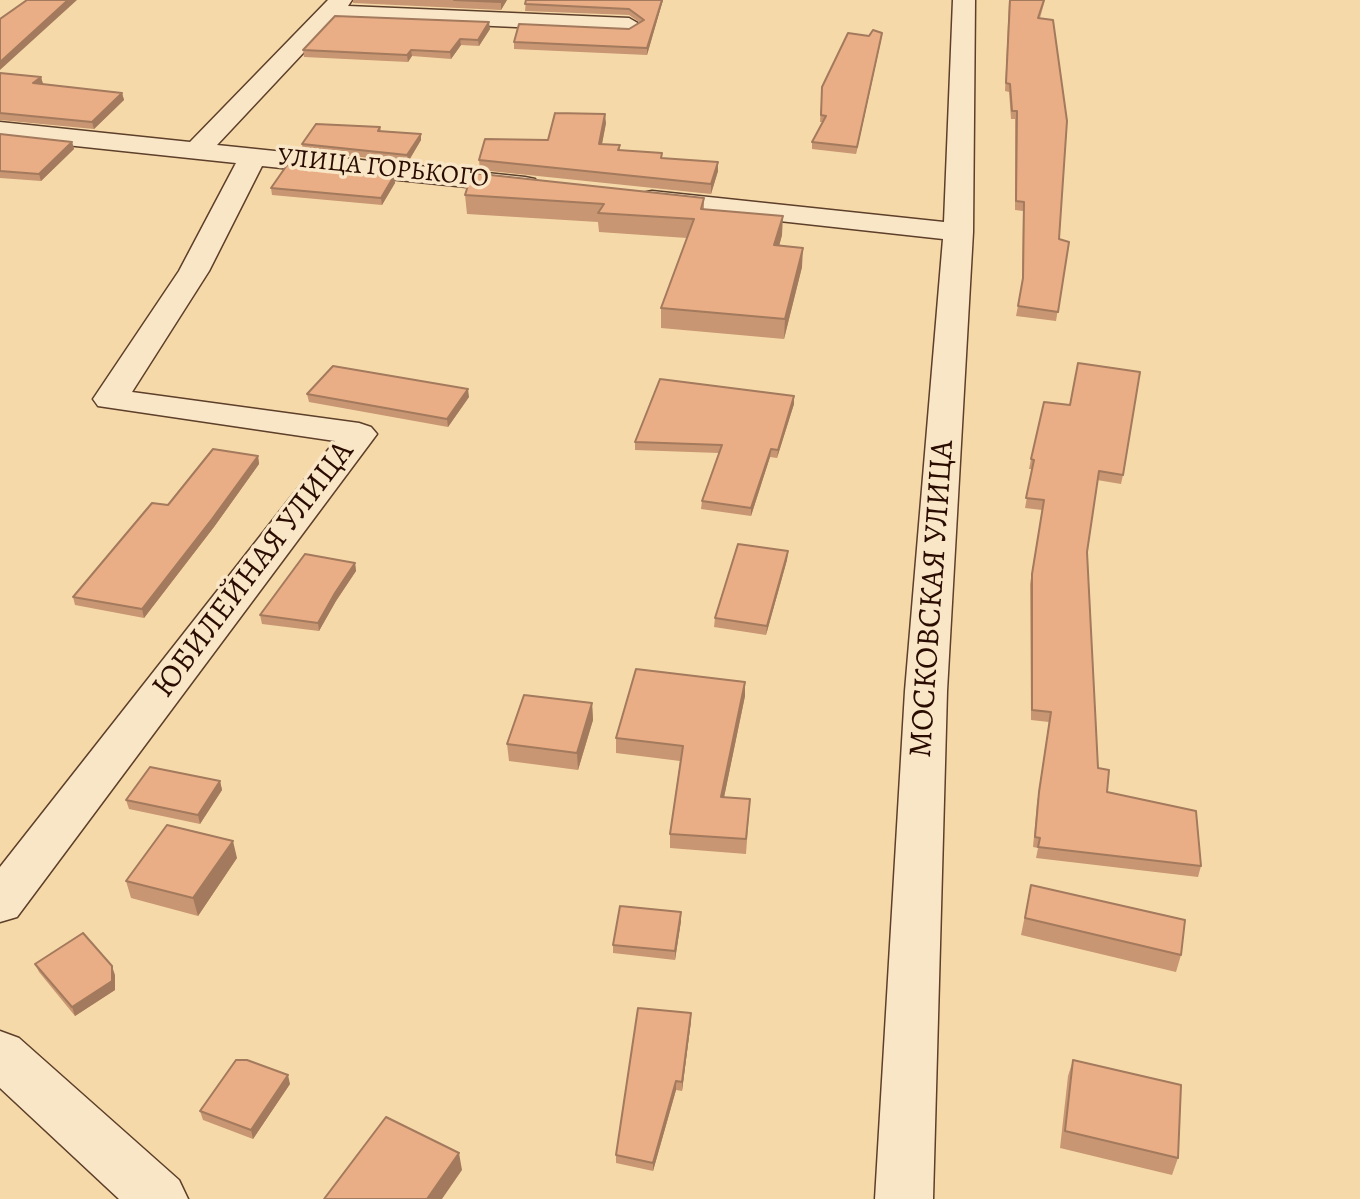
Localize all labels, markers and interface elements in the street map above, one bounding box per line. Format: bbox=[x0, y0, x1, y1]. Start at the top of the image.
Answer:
street label: УЛИЦА ГОРЬКОГО bbox=[276, 142, 490, 196]
street label: ЮБИЛЕЙНАЯ УЛИЦА bbox=[145, 434, 363, 706]
street label: МОСКОВСКАЯ УЛИЦА bbox=[903, 439, 963, 759]

